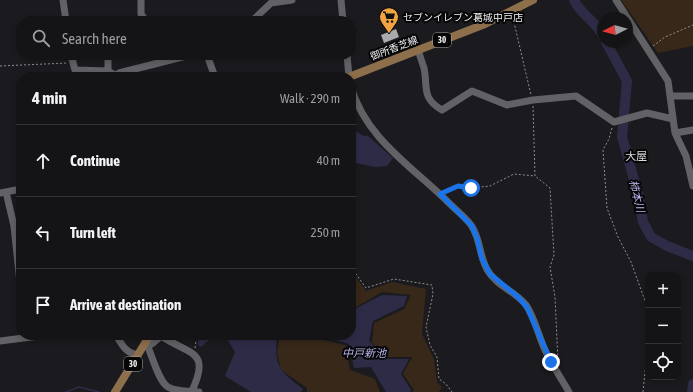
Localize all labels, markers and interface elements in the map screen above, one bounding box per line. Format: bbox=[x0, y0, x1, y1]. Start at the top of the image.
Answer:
supermarket icon: セブンイレブン葛城中戸店 bbox=[378, 6, 400, 34]
place label: セブンイレブン葛城中戸店 bbox=[403, 12, 523, 23]
north arrow bbox=[597, 12, 633, 48]
search box bbox=[16, 16, 356, 60]
icon: search bbox=[30, 27, 52, 49]
text: Search here bbox=[62, 30, 127, 47]
road number: 30 bbox=[433, 33, 451, 47]
street label: 御所香芝線 bbox=[369, 34, 419, 62]
text: 4 min bbox=[32, 88, 67, 108]
text: Walk · 290 m bbox=[280, 91, 340, 106]
icon: ahead bbox=[32, 150, 54, 172]
district label: 大屋 bbox=[625, 150, 647, 162]
text: Continue bbox=[70, 152, 120, 169]
text: 40 m bbox=[317, 153, 340, 168]
route start bbox=[462, 179, 480, 197]
water label: 柿本川 bbox=[627, 179, 647, 214]
icon: left bbox=[32, 222, 54, 244]
text: Turn left bbox=[70, 224, 116, 241]
text: 250 m bbox=[311, 225, 340, 240]
map controls bbox=[645, 272, 681, 380]
button: + bbox=[645, 272, 681, 308]
icon: arrive bbox=[32, 294, 54, 316]
text: Arrive at destination bbox=[70, 296, 181, 313]
button: − bbox=[645, 308, 681, 344]
button: locate bbox=[645, 344, 681, 380]
water label: 中戸新池 bbox=[342, 347, 387, 359]
route end bbox=[542, 353, 560, 371]
road number: 30 bbox=[124, 357, 142, 371]

